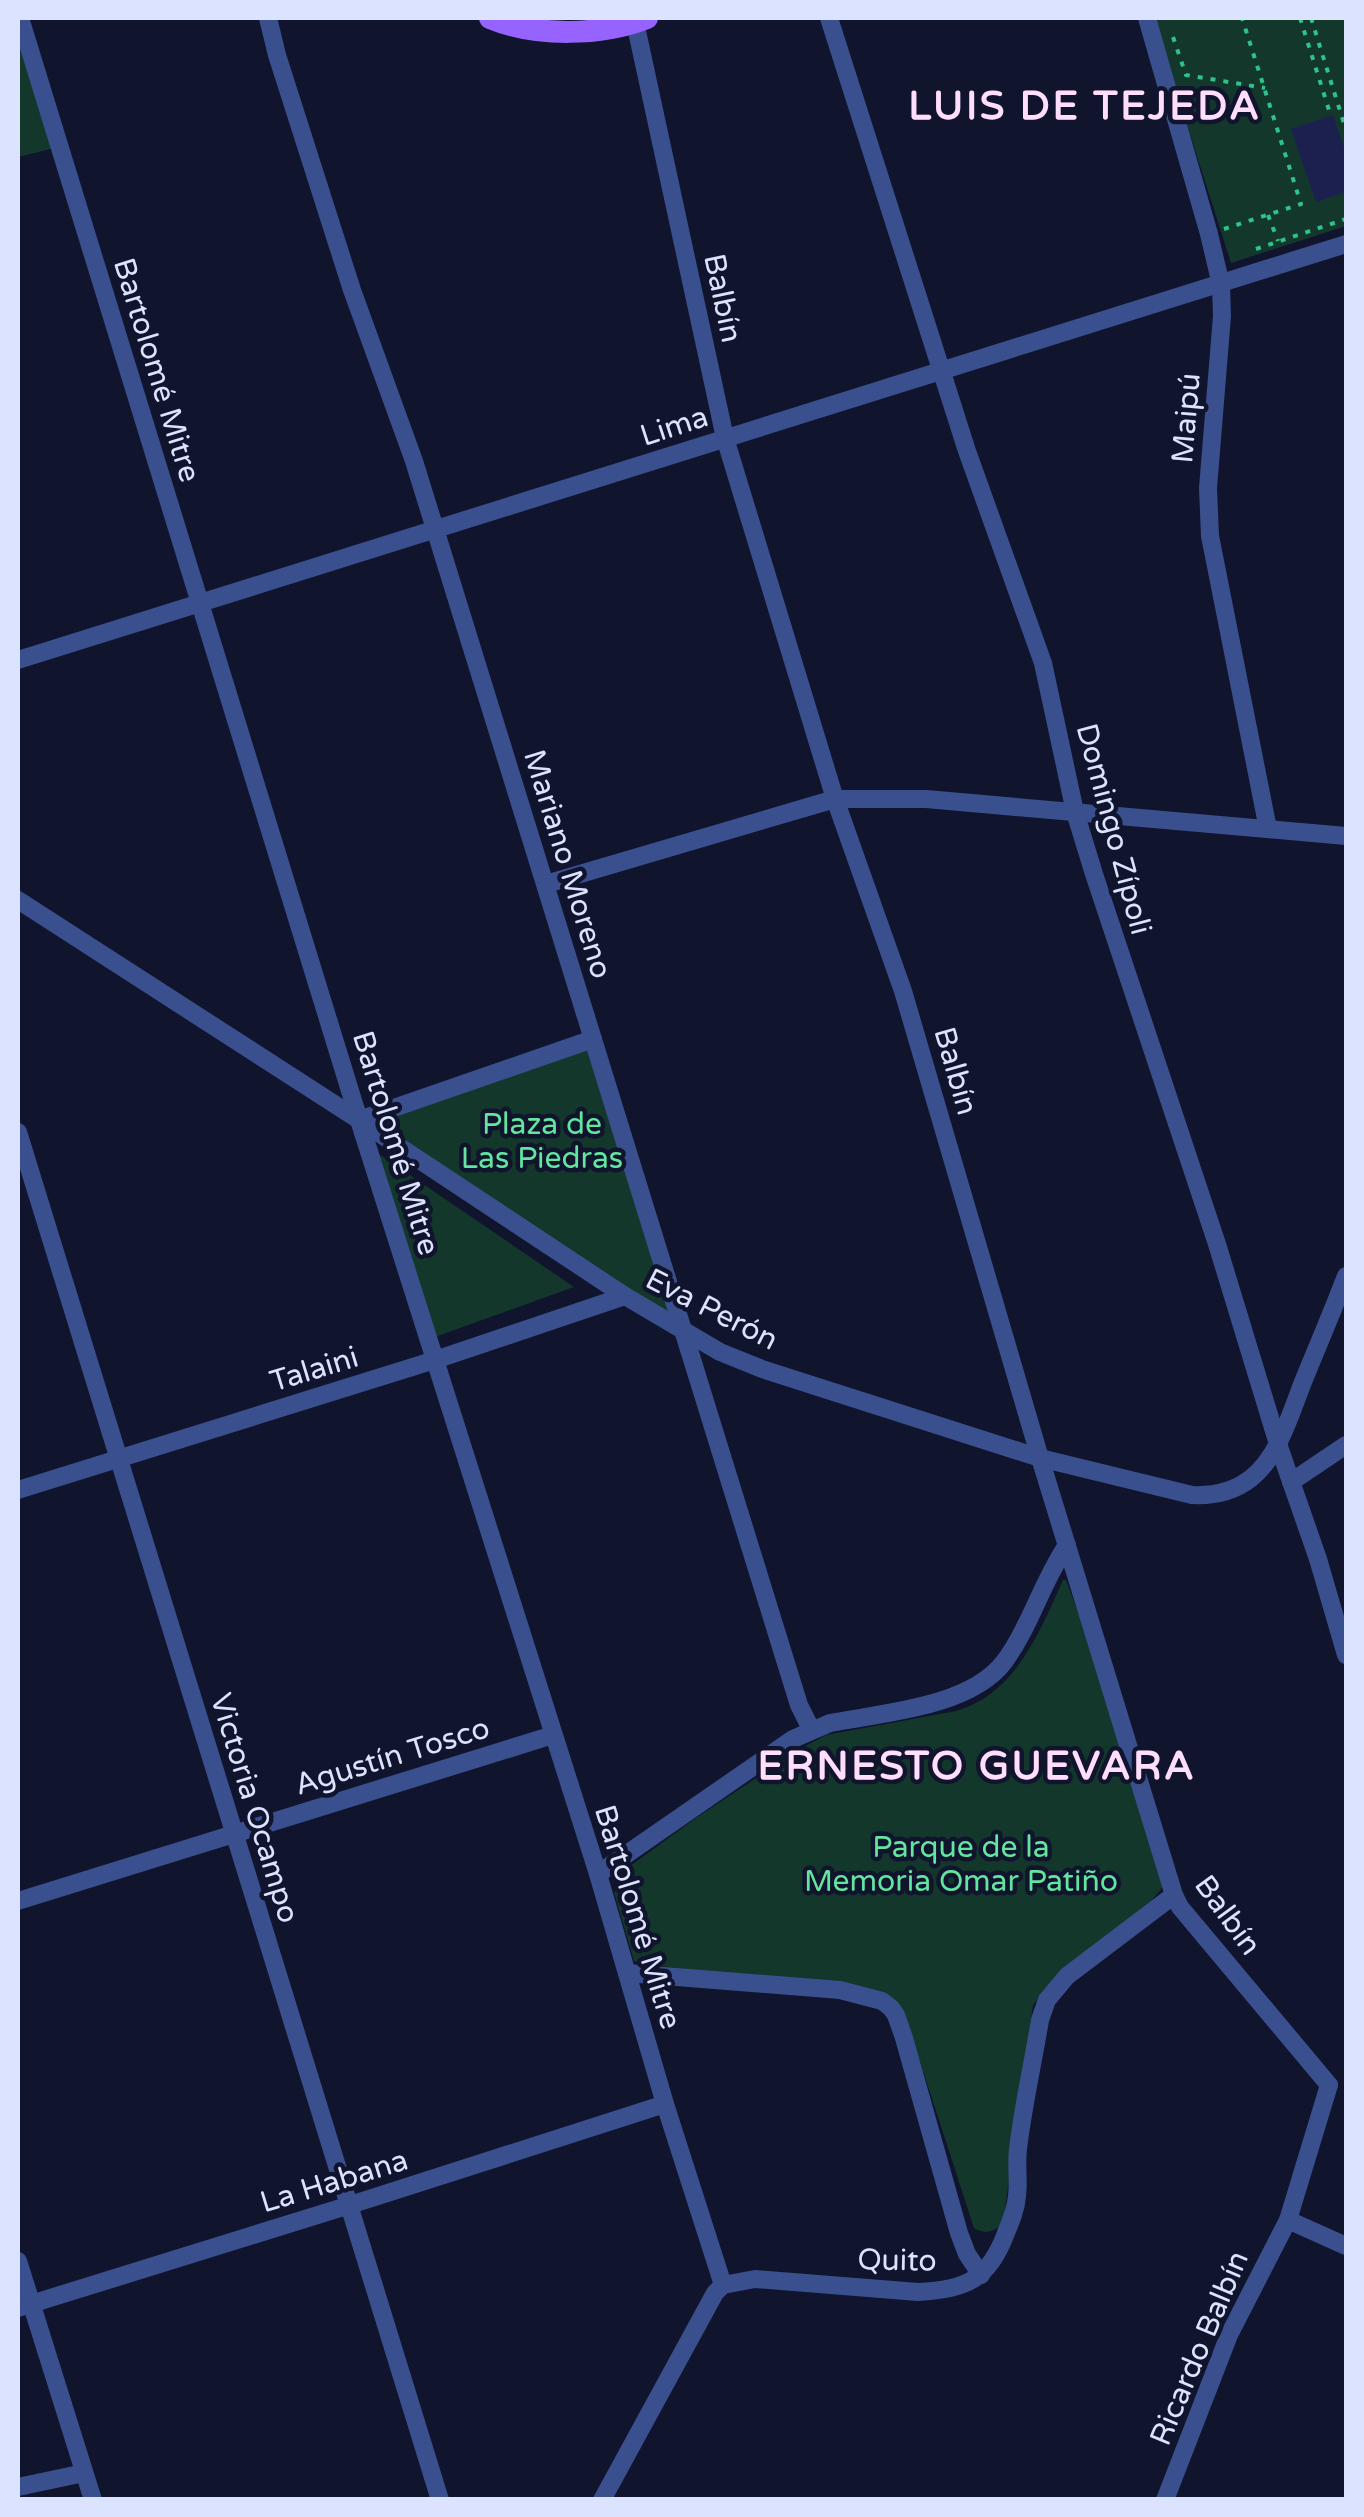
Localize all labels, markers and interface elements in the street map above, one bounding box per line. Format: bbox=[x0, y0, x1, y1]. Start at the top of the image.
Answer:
district label: LUIS DE TEJEDA bbox=[908, 82, 1262, 130]
street label: Balbín bbox=[695, 250, 750, 346]
street label: Bartolomé Mitre bbox=[105, 254, 208, 487]
street label: Maipú bbox=[1164, 371, 1209, 465]
street label: Lima bbox=[636, 398, 713, 455]
street label: Domingo Zípoli bbox=[1068, 719, 1159, 939]
street label: Mariano Moreno bbox=[515, 745, 620, 983]
street label: Balbín bbox=[925, 1023, 986, 1119]
street label: Bartolomé Mitre bbox=[344, 1027, 447, 1260]
park label: Plaza de Las Piedras bbox=[461, 1106, 623, 1177]
street label: Eva Perón bbox=[640, 1260, 784, 1358]
street label: Talaini bbox=[266, 1339, 363, 1400]
street label: Victoria Ocampo bbox=[202, 1689, 307, 1928]
street label: Agustín Tosco bbox=[290, 1709, 494, 1804]
district label: ERNESTO GUEVARA bbox=[758, 1742, 1196, 1790]
street label: Bartolomé Mitre bbox=[586, 1801, 689, 2034]
park label: Parque de la Memoria Omar Patiño bbox=[804, 1829, 1118, 1900]
street label: Balbín bbox=[1186, 1868, 1269, 1962]
street label: La Habana bbox=[256, 2142, 412, 2221]
street label: Quito bbox=[857, 2241, 937, 2280]
street label: Ricardo Balbín bbox=[1142, 2245, 1257, 2451]

